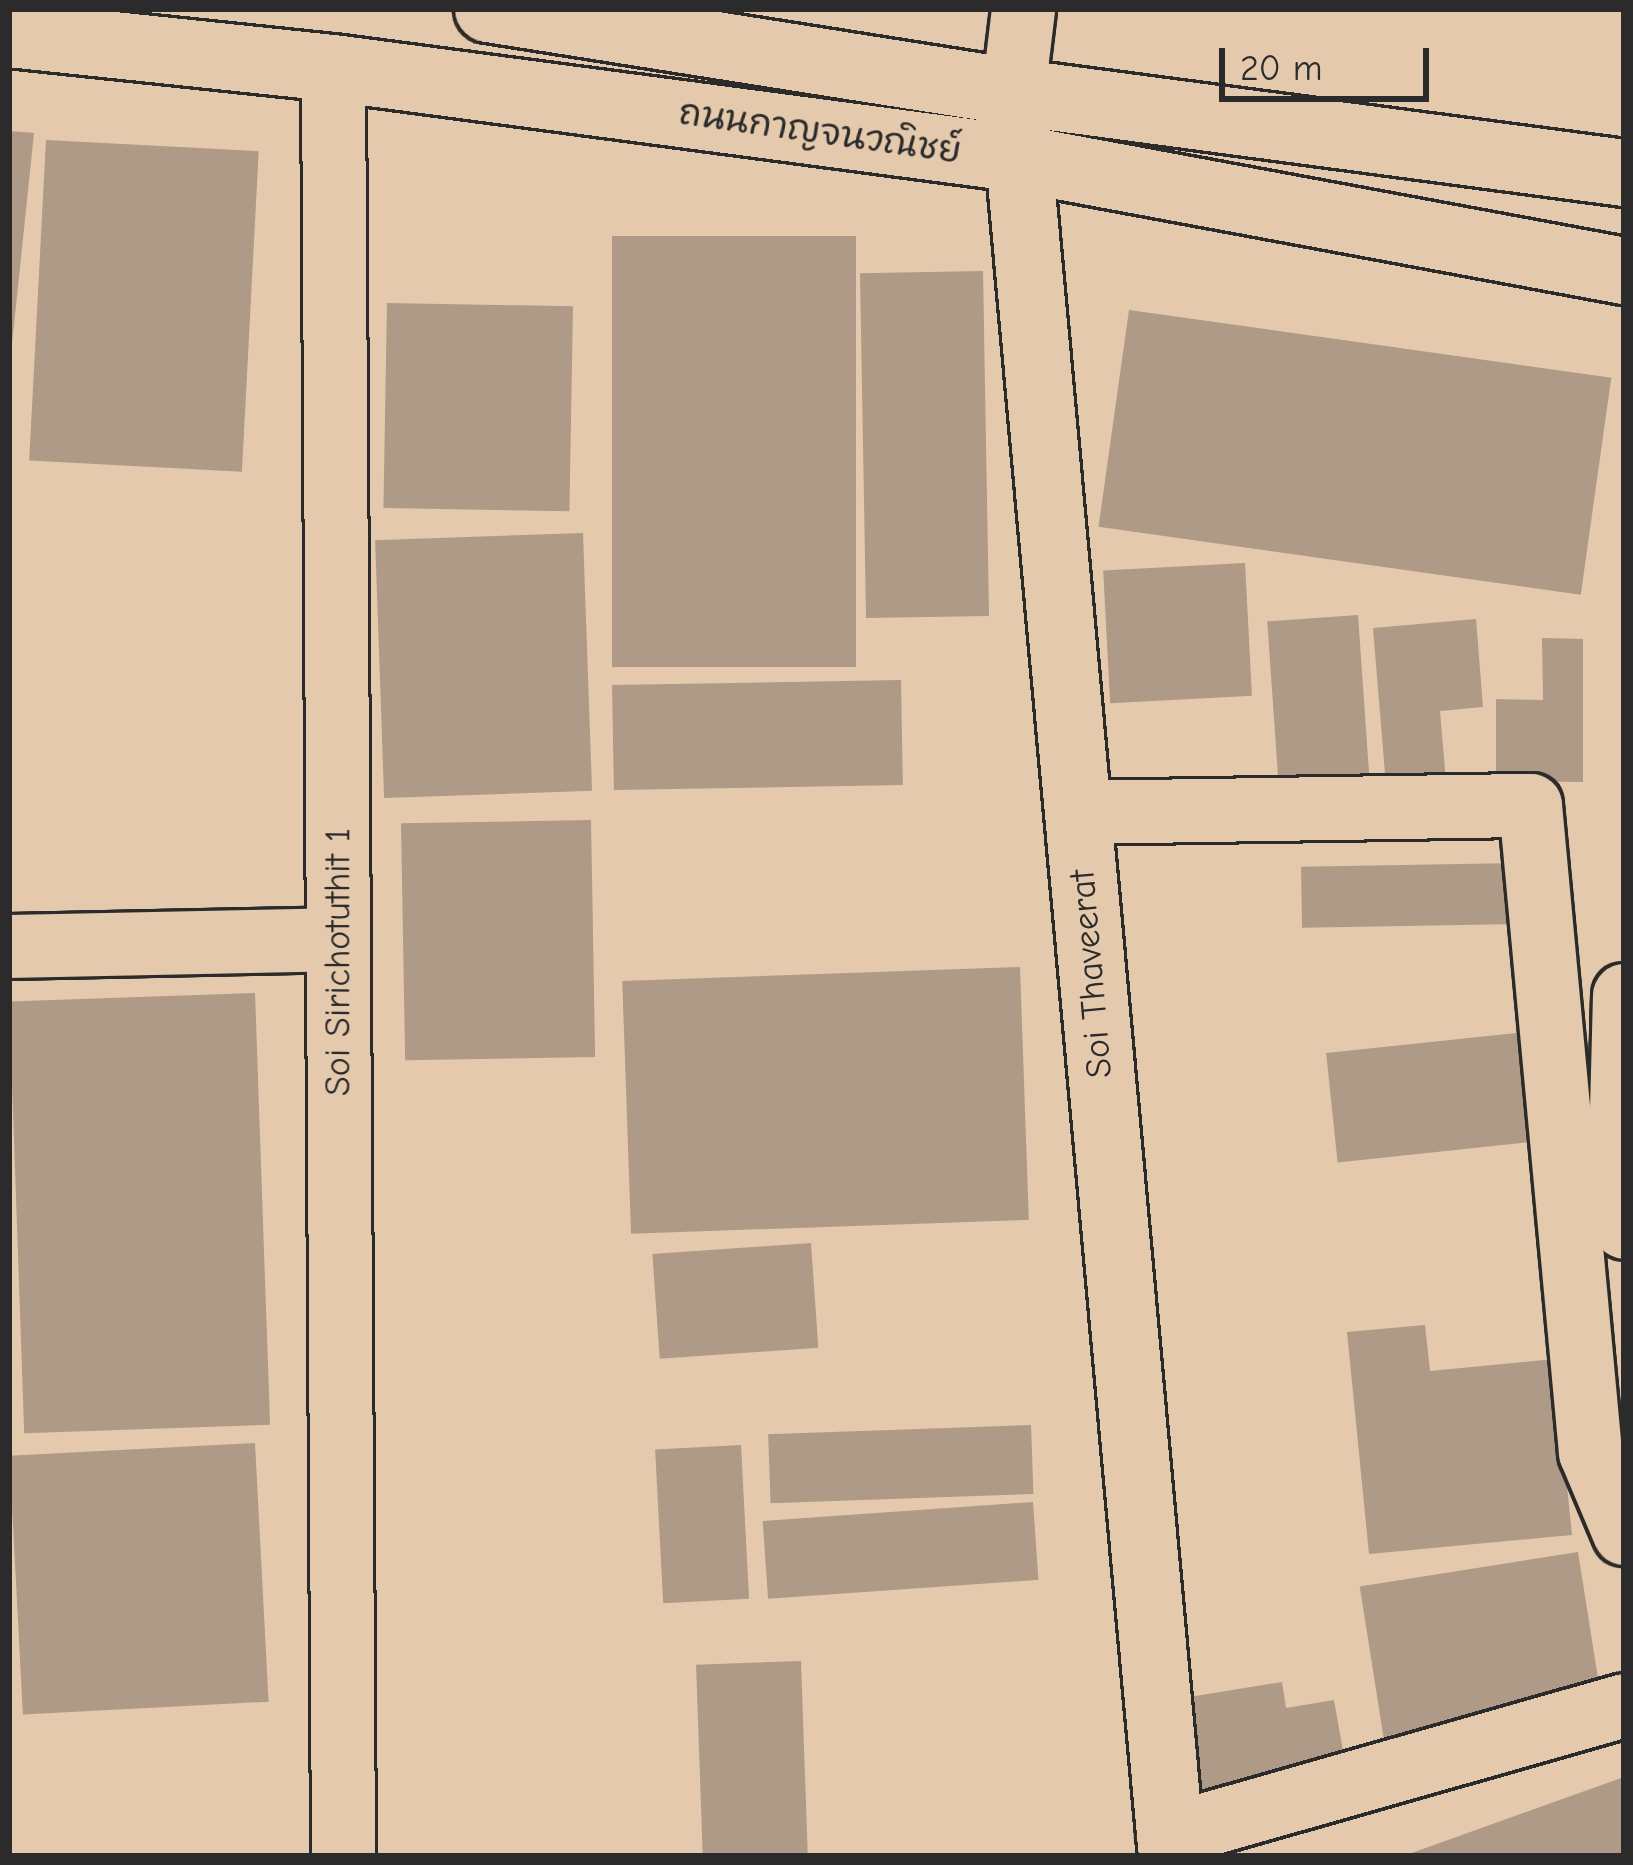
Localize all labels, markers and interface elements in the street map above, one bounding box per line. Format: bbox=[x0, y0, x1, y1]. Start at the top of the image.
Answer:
scale bar bbox=[1225, 24, 1435, 98]
text: 20 m bbox=[1240, 48, 1323, 89]
street label: ถนนกาญจนวณิชย์ bbox=[676, 91, 964, 173]
street label: Soi Sirichotuthit 1 bbox=[316, 828, 360, 1096]
street label: Soi Thaveerat bbox=[1060, 868, 1122, 1080]

